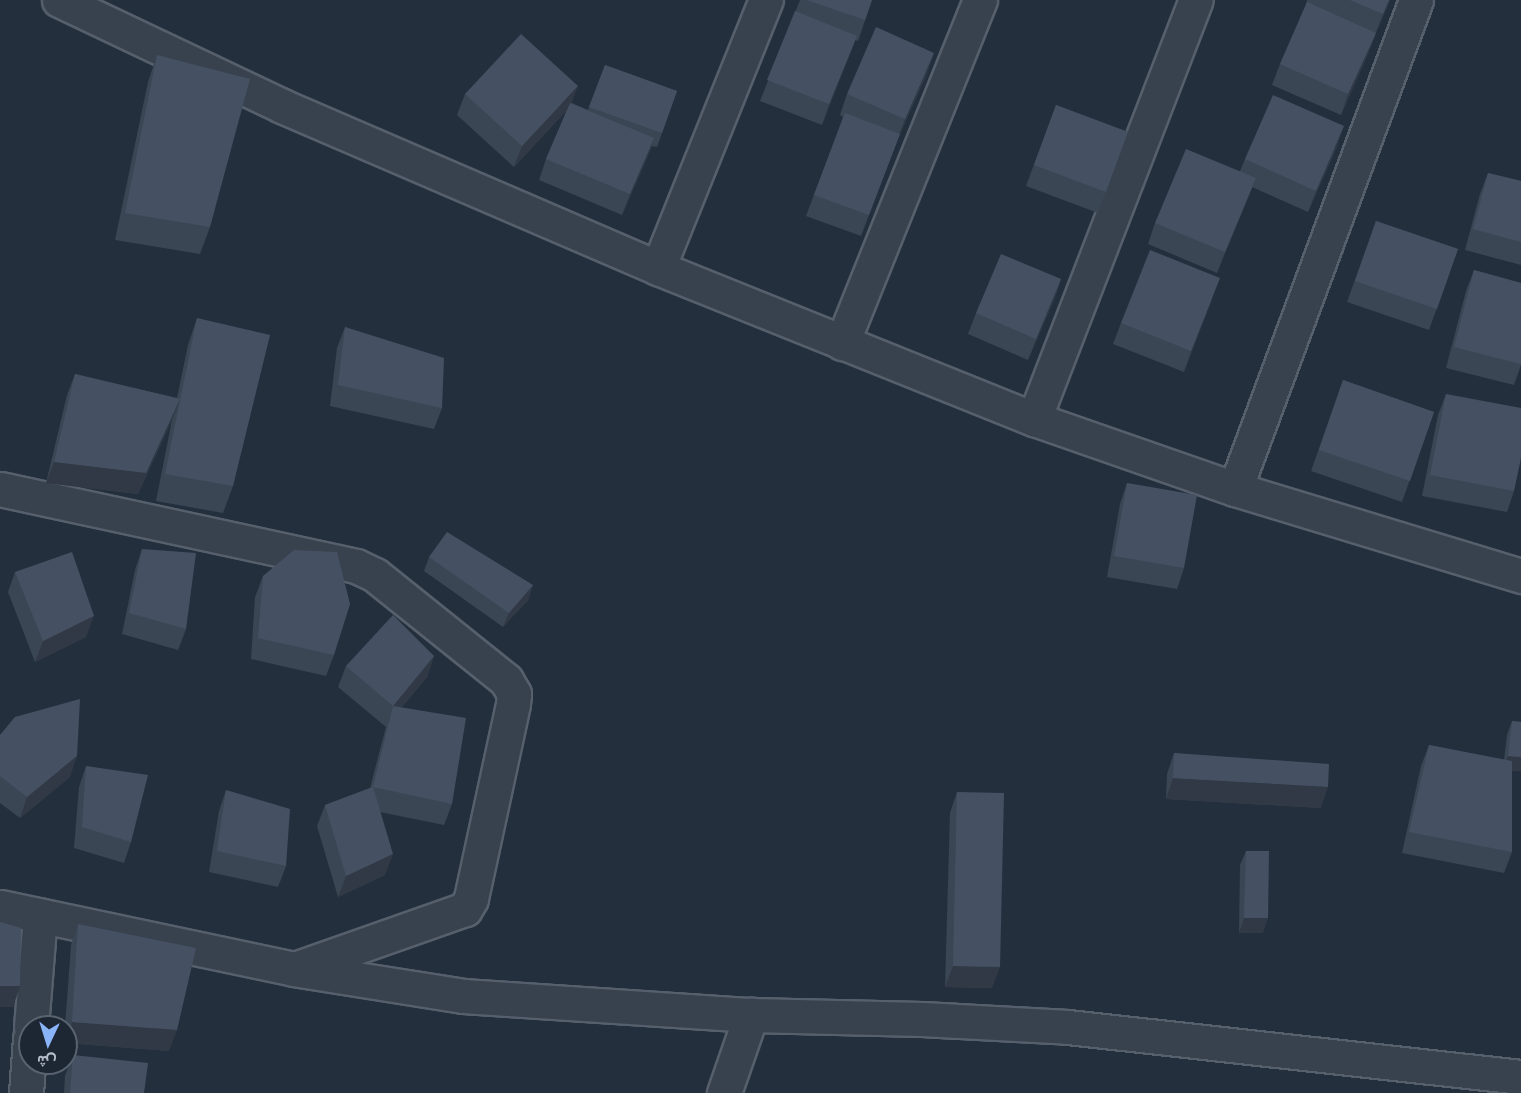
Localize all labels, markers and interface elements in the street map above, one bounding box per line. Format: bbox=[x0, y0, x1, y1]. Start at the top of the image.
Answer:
north arrow bbox=[18, 1015, 78, 1075]
text: ش bbox=[37, 1051, 57, 1072]

